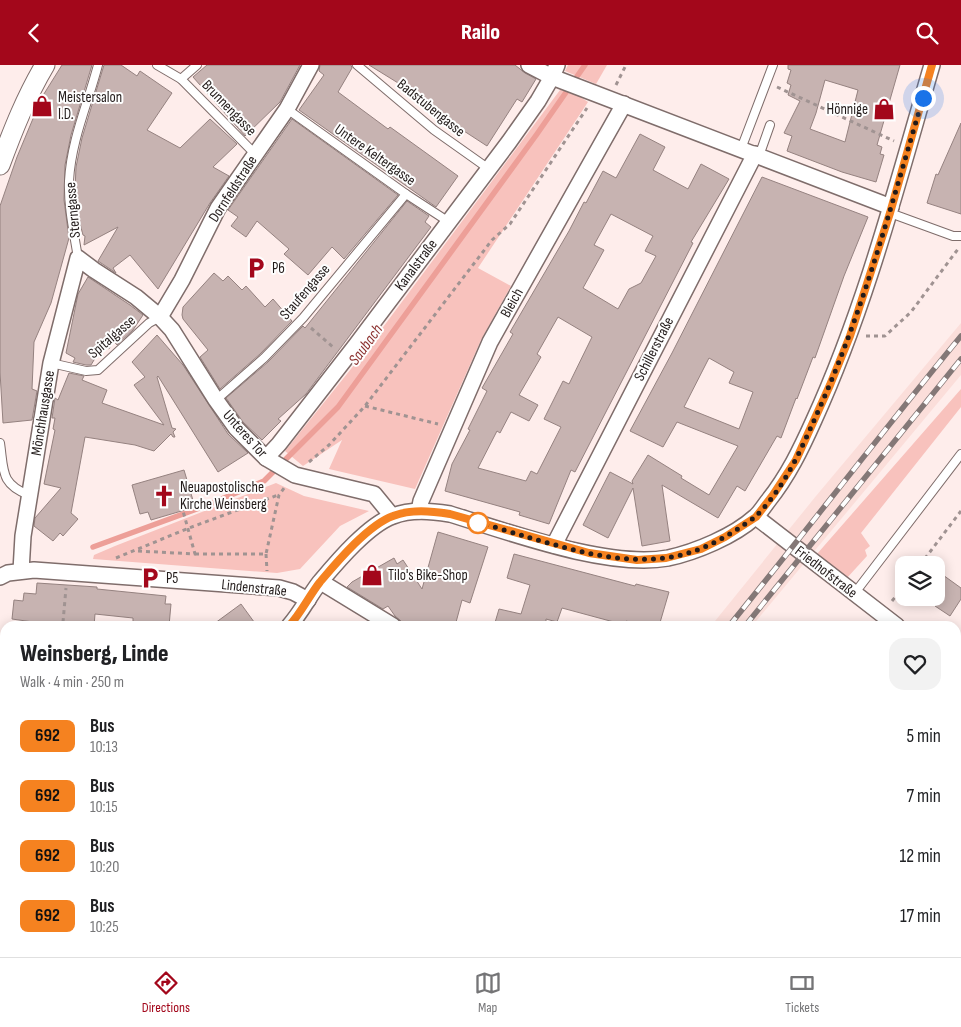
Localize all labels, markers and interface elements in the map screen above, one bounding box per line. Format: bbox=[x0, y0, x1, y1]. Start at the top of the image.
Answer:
icon: back bbox=[20, 19, 48, 47]
text: Railo bbox=[461, 19, 500, 46]
icon: search bbox=[913, 19, 941, 47]
street label: Badstubengasse bbox=[393, 75, 469, 141]
street label: Brunnengasse bbox=[198, 76, 260, 140]
your location bbox=[911, 86, 936, 111]
place label: Meistersalon I.D. bbox=[58, 88, 122, 124]
shop icon: Meistersalon I.D. bbox=[29, 93, 55, 119]
shop icon: Hönnige bbox=[871, 96, 897, 122]
place label: Hönnige bbox=[827, 100, 868, 119]
street label: Untere Keltergasse bbox=[331, 120, 419, 190]
street label: Dornfeldstraße bbox=[204, 152, 262, 226]
street label: Sterngasse bbox=[61, 181, 85, 239]
street label: Kanalstraße bbox=[390, 235, 442, 295]
parking icon: P6 bbox=[243, 255, 269, 281]
place label: P6 bbox=[272, 259, 285, 278]
street label: Staufengasse bbox=[276, 260, 334, 324]
street label: Bleich bbox=[496, 285, 528, 321]
street label: Spitalgasse bbox=[84, 311, 140, 363]
street label: Schillerstraße bbox=[630, 314, 678, 384]
water label: Saubach bbox=[345, 321, 387, 369]
street label: Mönchhausgasse bbox=[27, 369, 59, 457]
street label: Unteres Tor bbox=[219, 406, 272, 462]
place label: Neuapostolische Kirche Weinsberg bbox=[180, 478, 267, 514]
church icon: Neuapostolische Kirche Weinsberg bbox=[151, 483, 177, 509]
unlabelled marker bbox=[467, 512, 489, 534]
street label: Friedhofstraße bbox=[791, 542, 861, 602]
map controls bbox=[895, 556, 945, 606]
button: layers bbox=[895, 556, 945, 606]
shop icon: Tilo's Bike-Shop bbox=[359, 562, 385, 588]
parking icon: P5 bbox=[137, 565, 163, 591]
place label: Tilo's Bike-Shop bbox=[388, 566, 468, 585]
place label: P5 bbox=[166, 569, 178, 588]
street label: Lindenstraße bbox=[220, 575, 288, 601]
button: heart bbox=[889, 638, 941, 690]
text: Weinsberg, Linde bbox=[20, 639, 169, 668]
text: Walk · 4 min · 250 m bbox=[20, 673, 124, 692]
text: Bus bbox=[90, 715, 115, 738]
text: 692 bbox=[35, 725, 60, 746]
text: 5 min bbox=[906, 725, 941, 748]
text: 10:13 bbox=[90, 738, 118, 757]
text: Bus bbox=[90, 775, 115, 798]
text: 692 bbox=[35, 785, 60, 806]
text: 7 min bbox=[907, 785, 941, 808]
text: 10:15 bbox=[90, 798, 118, 817]
text: Bus bbox=[90, 835, 115, 858]
text: 692 bbox=[35, 845, 60, 866]
text: 12 min bbox=[899, 845, 941, 868]
text: 10:20 bbox=[90, 858, 119, 877]
text: Bus bbox=[90, 895, 115, 918]
text: 692 bbox=[35, 905, 60, 926]
text: 17 min bbox=[900, 905, 941, 928]
text: 10:25 bbox=[90, 918, 119, 937]
tab: Directions bbox=[142, 969, 190, 1016]
tab: Map bbox=[474, 969, 502, 1016]
tab: Tickets bbox=[785, 969, 819, 1016]

